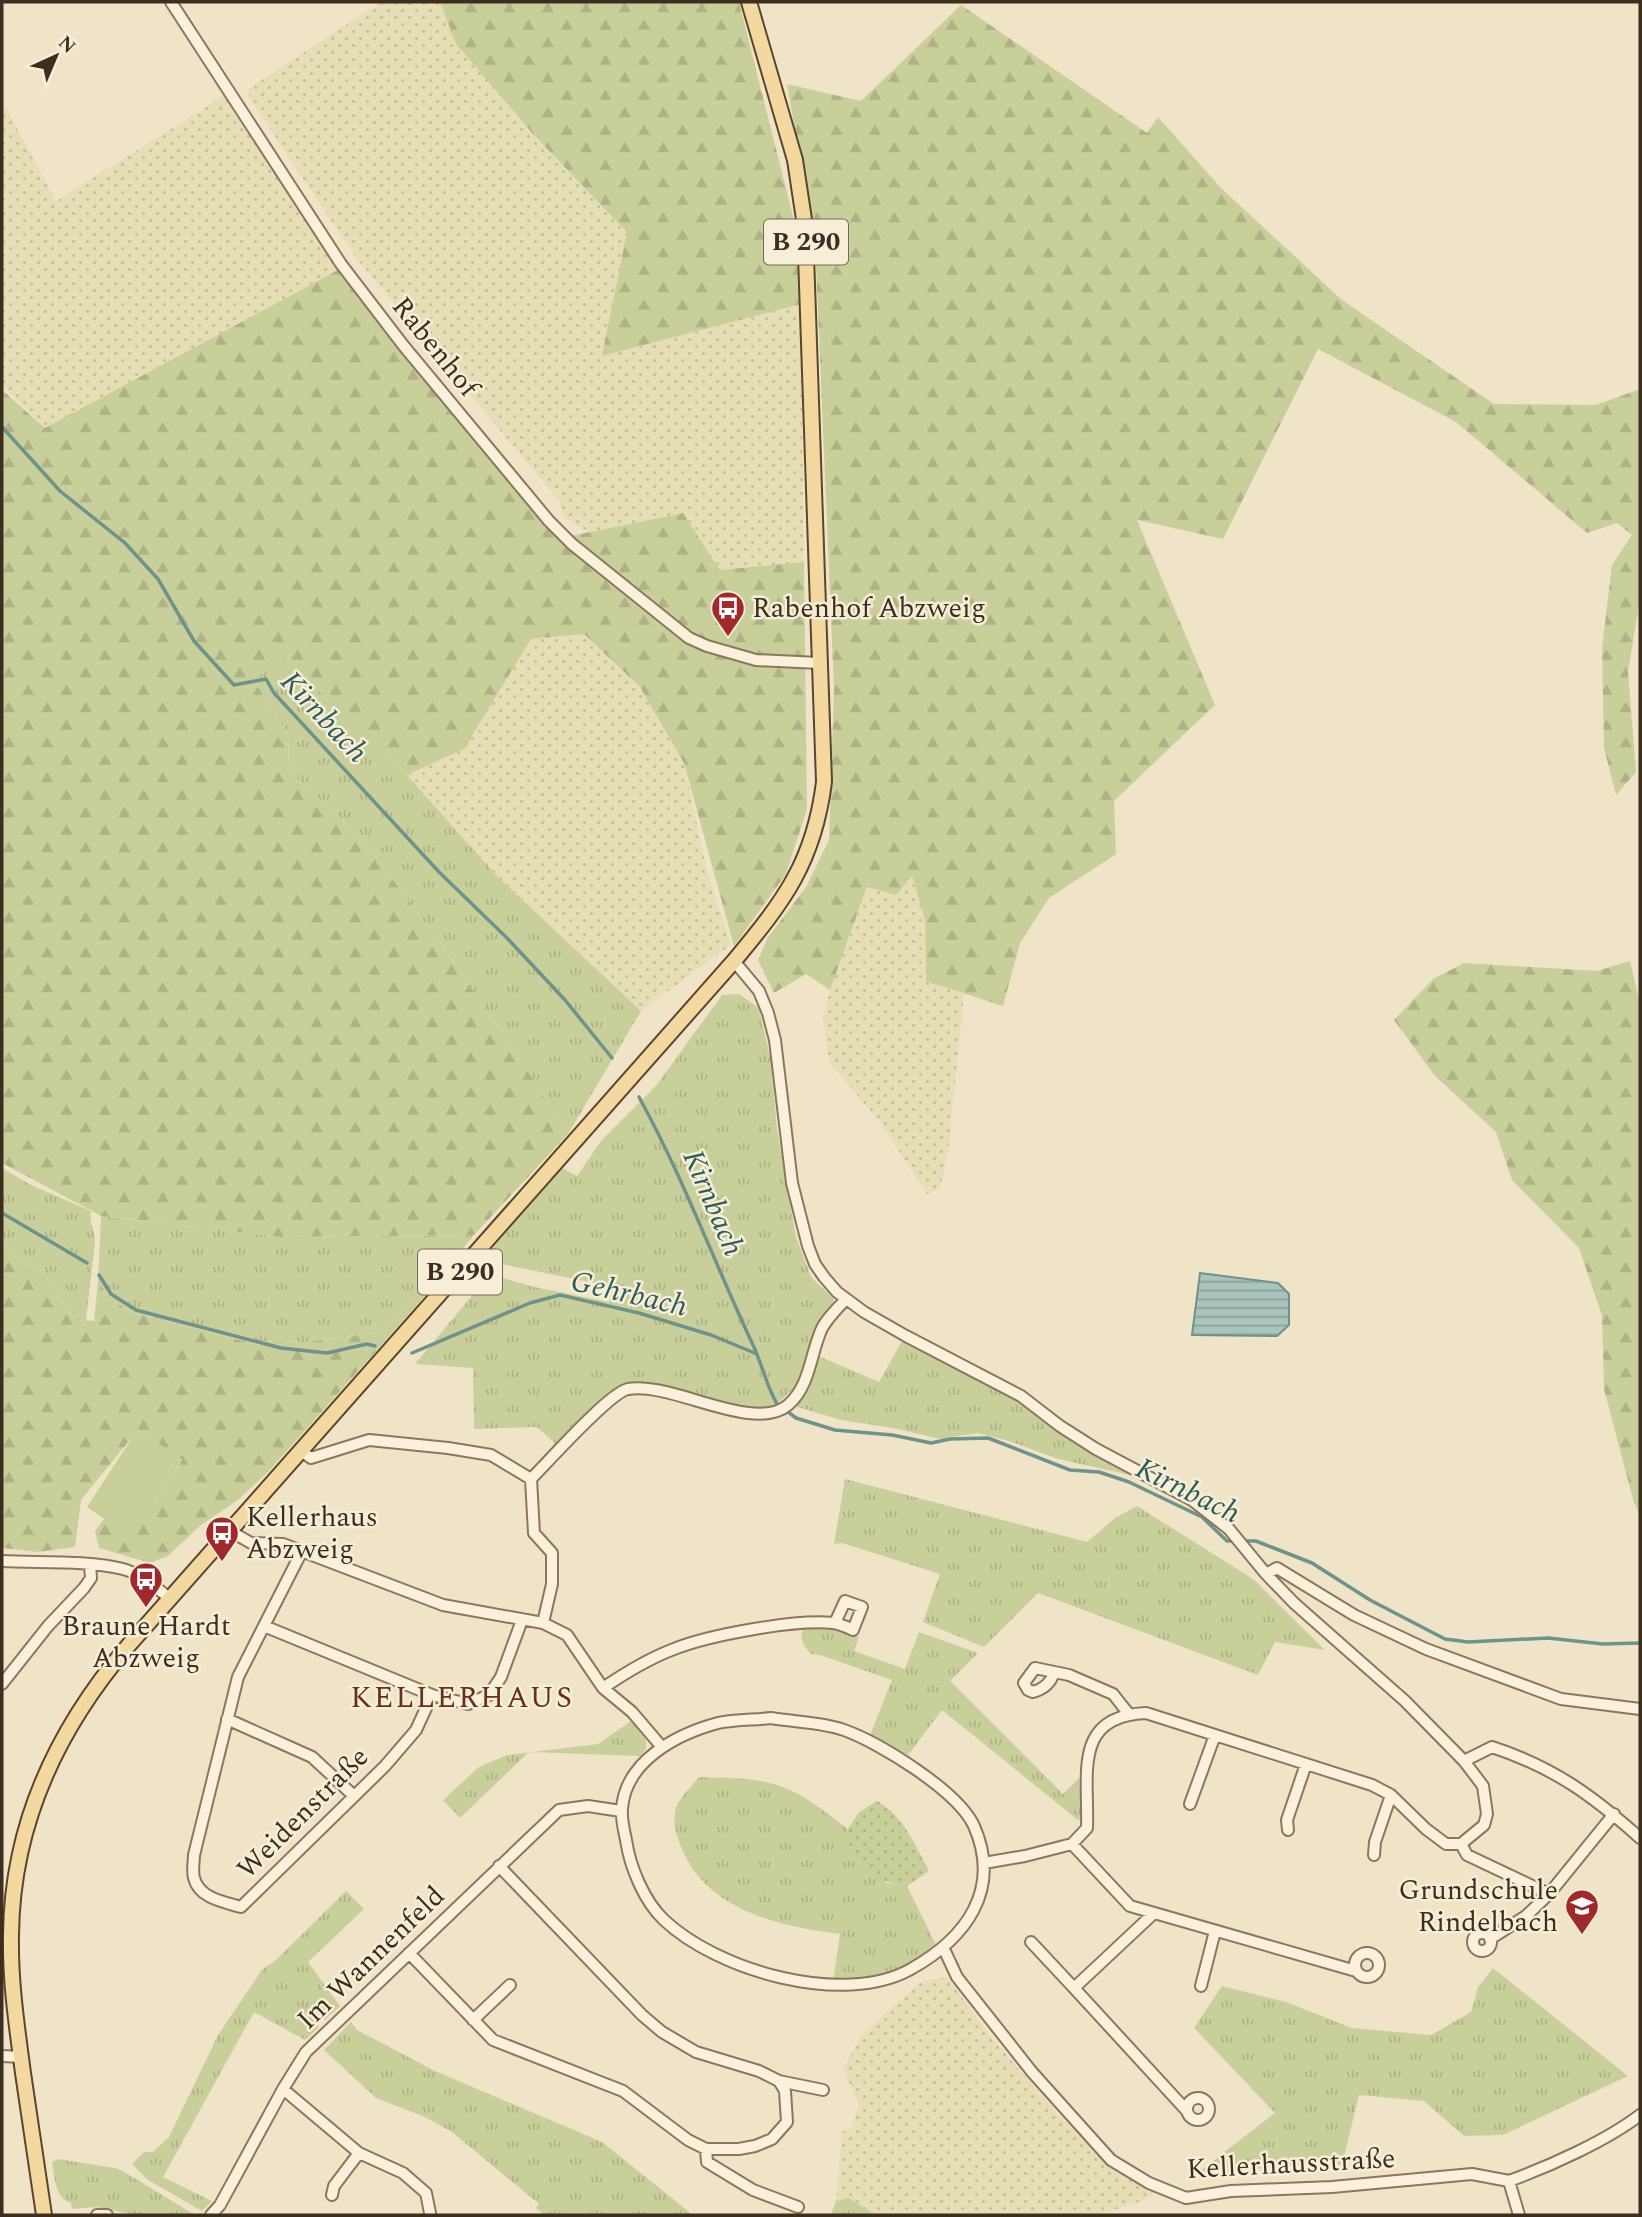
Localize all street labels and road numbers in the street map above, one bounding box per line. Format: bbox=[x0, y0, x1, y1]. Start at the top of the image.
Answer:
road number: B 290 bbox=[764, 219, 848, 264]
street label: Rabenhof bbox=[381, 287, 491, 409]
road number: B 290 bbox=[418, 1250, 502, 1294]
street label: Weidenstraße bbox=[227, 1737, 379, 1889]
street label: Im Wannenfeld bbox=[287, 1876, 455, 2040]
street label: Kellerhausstraße bbox=[1185, 2137, 1397, 2191]

